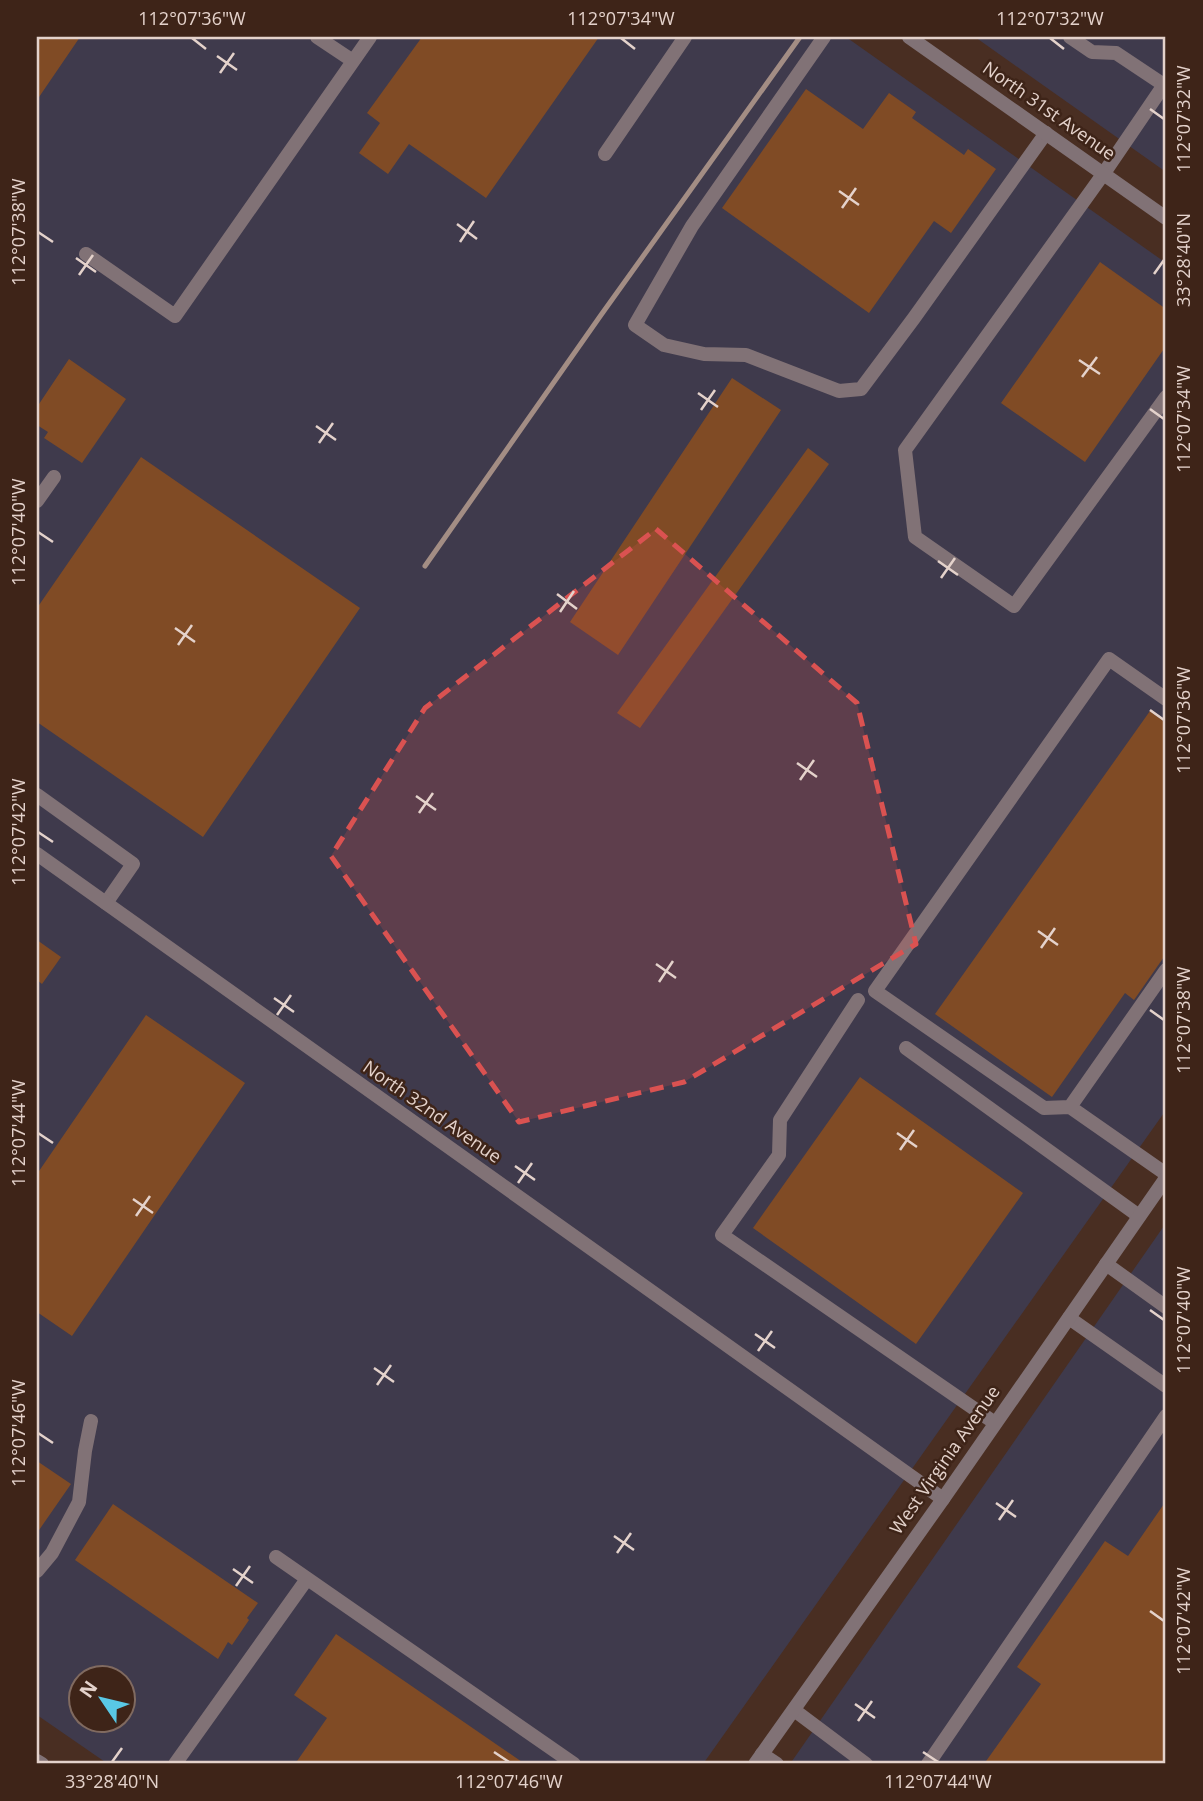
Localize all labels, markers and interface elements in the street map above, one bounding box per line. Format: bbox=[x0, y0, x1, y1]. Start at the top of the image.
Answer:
text: 112°07'36"W bbox=[138, 6, 246, 30]
text: 112°07'34"W bbox=[567, 6, 675, 30]
text: 112°07'32"W bbox=[996, 6, 1104, 30]
street label: North 31st Avenue bbox=[978, 55, 1121, 165]
text: 112°07'32"W bbox=[1171, 65, 1195, 173]
text: 112°07'38"W bbox=[6, 178, 30, 286]
text: 33°28'40"N bbox=[1171, 213, 1195, 307]
text: 112°07'34"W bbox=[1171, 365, 1195, 473]
text: 112°07'40"W bbox=[6, 478, 30, 586]
text: 112°07'36"W bbox=[1171, 666, 1195, 774]
text: 112°07'42"W bbox=[6, 778, 30, 886]
text: 112°07'38"W bbox=[1171, 966, 1195, 1074]
street label: North 32nd Avenue bbox=[359, 1054, 507, 1168]
text: 112°07'44"W bbox=[6, 1079, 30, 1187]
text: 112°07'40"W bbox=[1171, 1266, 1195, 1374]
text: 112°07'46"W bbox=[6, 1379, 30, 1487]
street label: West Virginia Avenue bbox=[884, 1380, 1005, 1539]
text: 112°07'42"W bbox=[1171, 1567, 1195, 1675]
north arrow bbox=[66, 1664, 136, 1734]
text: N bbox=[73, 1675, 103, 1703]
text: 33°28'40"N bbox=[65, 1769, 159, 1793]
text: 112°07'46"W bbox=[455, 1769, 563, 1793]
text: 112°07'44"W bbox=[884, 1769, 992, 1793]

